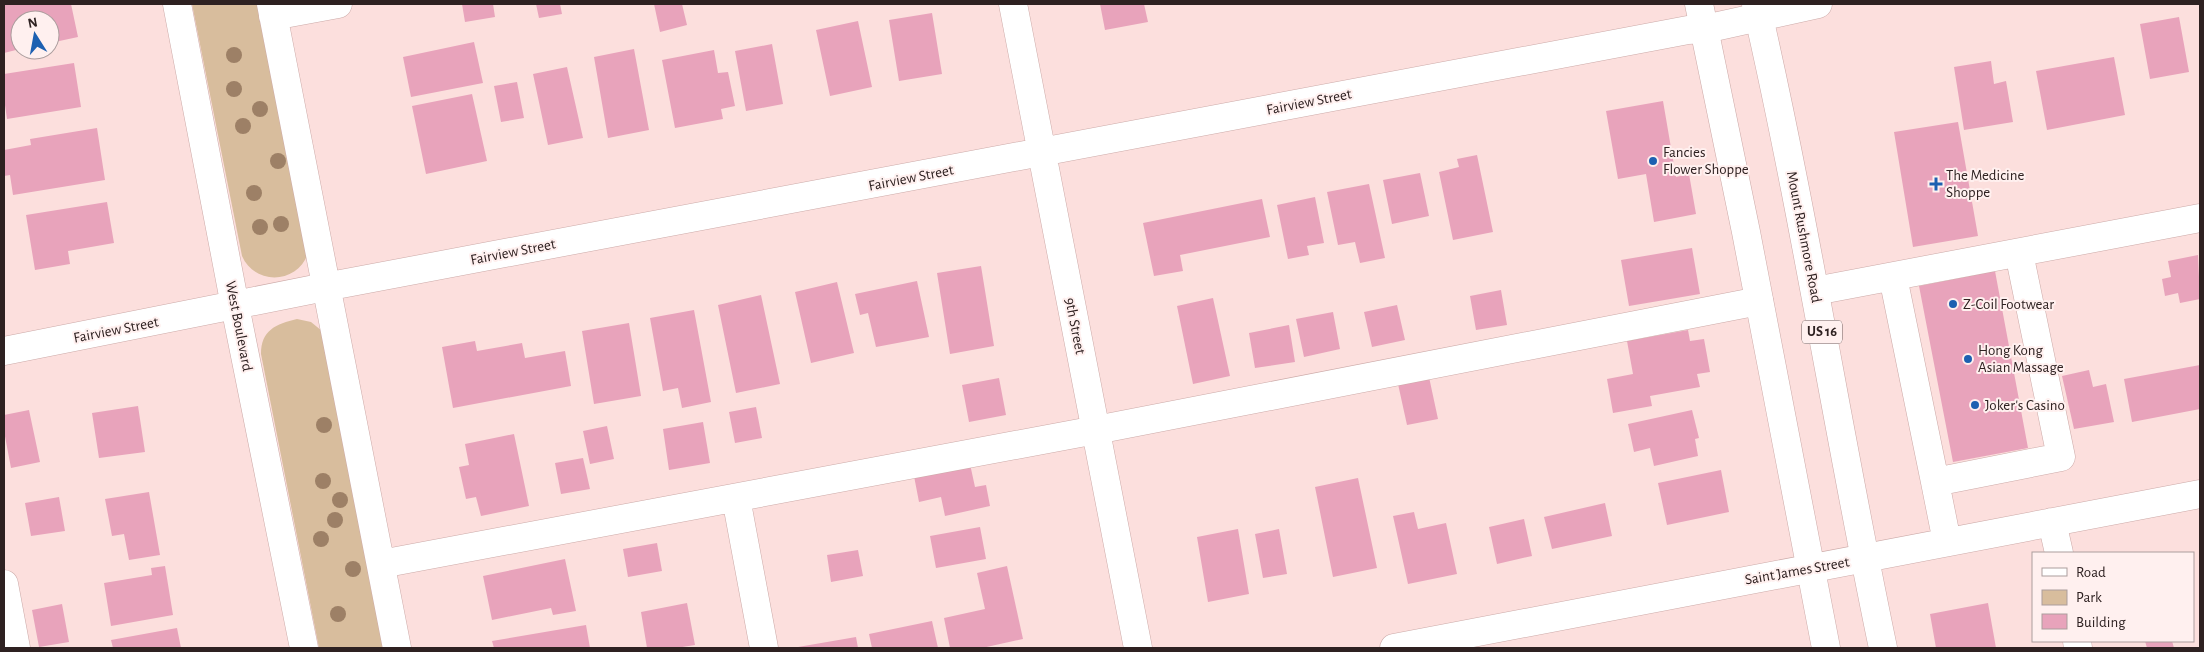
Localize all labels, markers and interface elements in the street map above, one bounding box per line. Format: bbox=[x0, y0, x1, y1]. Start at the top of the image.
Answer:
north arrow bbox=[10, 10, 60, 60]
text: N bbox=[27, 15, 39, 31]
street label: Fairview Street bbox=[1265, 86, 1353, 118]
place label: Fancies Flower Shoppe bbox=[1663, 145, 1749, 177]
marker: Fancies Flower Shoppe bbox=[1647, 155, 1659, 167]
street label: Fairview Street bbox=[867, 162, 955, 194]
place label: The Medicine Shoppe bbox=[1946, 168, 2024, 200]
street label: Mount Rushmore Road bbox=[1784, 170, 1824, 304]
marker: The Medicine Shoppe bbox=[1930, 178, 1942, 190]
street label: Fairview Street bbox=[469, 236, 557, 268]
street label: West Boulevard bbox=[223, 280, 255, 373]
street label: 9th Street bbox=[1062, 296, 1088, 356]
place label: Z-Coil Footwear bbox=[1963, 297, 2054, 312]
marker: Z-Coil Footwear bbox=[1947, 298, 1959, 310]
street label: Fairview Street bbox=[72, 314, 160, 346]
road number: US 16 bbox=[1802, 321, 1842, 344]
place label: Hong Kong Asian Massage bbox=[1978, 343, 2064, 375]
marker: Hong Kong Asian Massage bbox=[1962, 353, 1974, 365]
place label: Joker's Casino bbox=[1985, 398, 2065, 413]
marker: Joker's Casino bbox=[1969, 399, 1981, 411]
legend bbox=[2032, 552, 2194, 642]
street label: Saint James Street bbox=[1744, 554, 1851, 588]
text: Road bbox=[2076, 565, 2106, 580]
text: Park bbox=[2076, 590, 2102, 605]
text: Building bbox=[2076, 615, 2126, 630]

